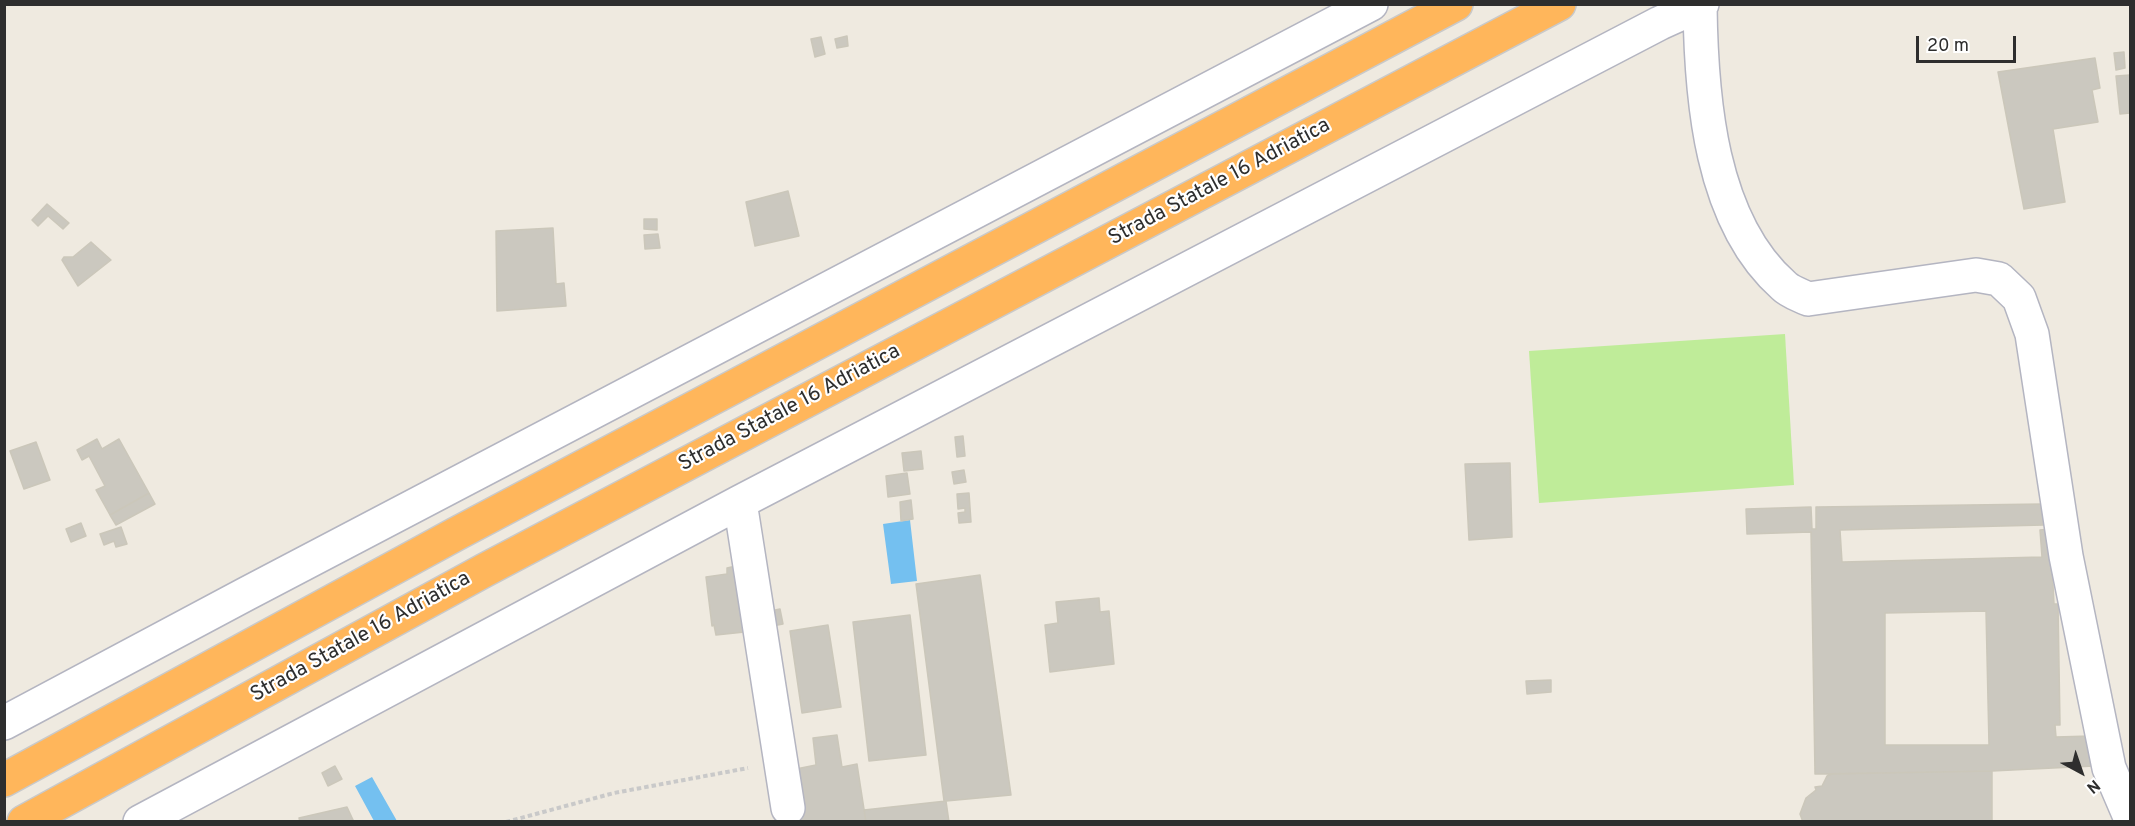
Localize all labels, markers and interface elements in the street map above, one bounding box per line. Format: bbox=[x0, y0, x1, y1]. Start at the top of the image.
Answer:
scale bar bbox=[1919, 24, 2020, 62]
text: 20 m bbox=[1927, 35, 1969, 58]
street label: Strada Statale 16 Adriatica bbox=[1105, 114, 1335, 252]
street label: Strada Statale 16 Adriatica bbox=[675, 340, 905, 478]
street label: Strada Statale 16 Adriatica bbox=[247, 567, 475, 709]
north arrow bbox=[2051, 742, 2111, 802]
text: N bbox=[2082, 774, 2103, 797]

